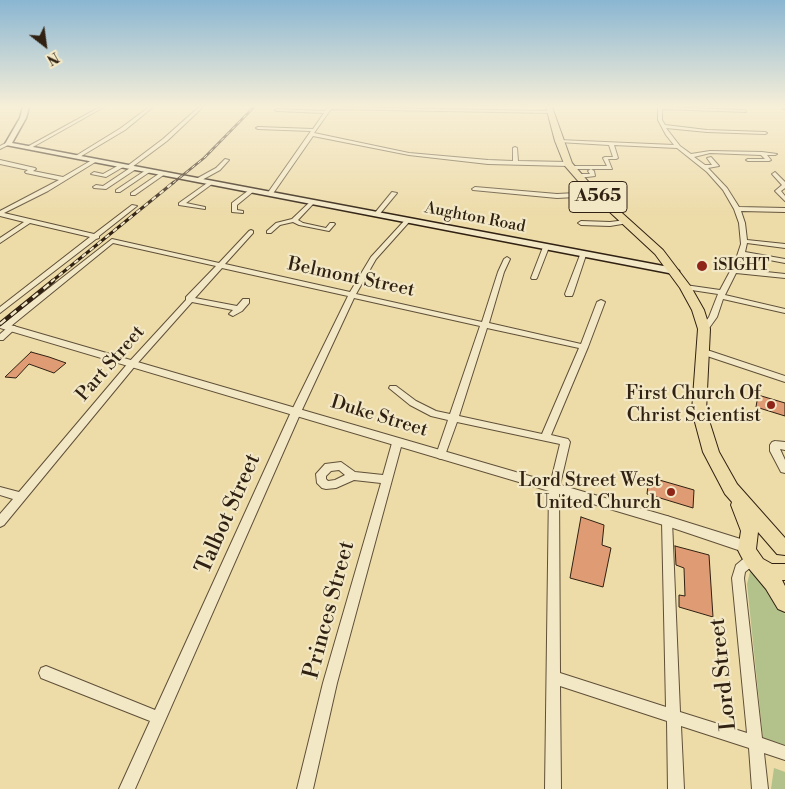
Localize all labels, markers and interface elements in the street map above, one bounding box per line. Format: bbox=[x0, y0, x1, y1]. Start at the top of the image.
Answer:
north arrow bbox=[20, 20, 70, 70]
text: N bbox=[43, 47, 62, 69]
road number: A565 bbox=[569, 182, 627, 212]
street label: Aughton Road bbox=[423, 199, 527, 237]
street label: Belmont Street bbox=[285, 253, 417, 303]
place label: iSIGHT bbox=[713, 256, 769, 276]
marker: iSIGHT bbox=[695, 259, 709, 273]
street label: Part Street bbox=[72, 322, 150, 406]
place label: First Church Of Christ Scientist bbox=[626, 383, 761, 427]
street label: Duke Street bbox=[328, 391, 430, 443]
marker: First Church Of Christ Scientist bbox=[765, 399, 777, 411]
street label: Talbot Street bbox=[191, 450, 267, 578]
place label: Lord Street West United Church bbox=[519, 470, 661, 514]
marker: Lord Street West United Church bbox=[665, 486, 677, 498]
street label: Princes Street bbox=[299, 538, 361, 682]
street label: Lord Street bbox=[705, 616, 743, 732]

